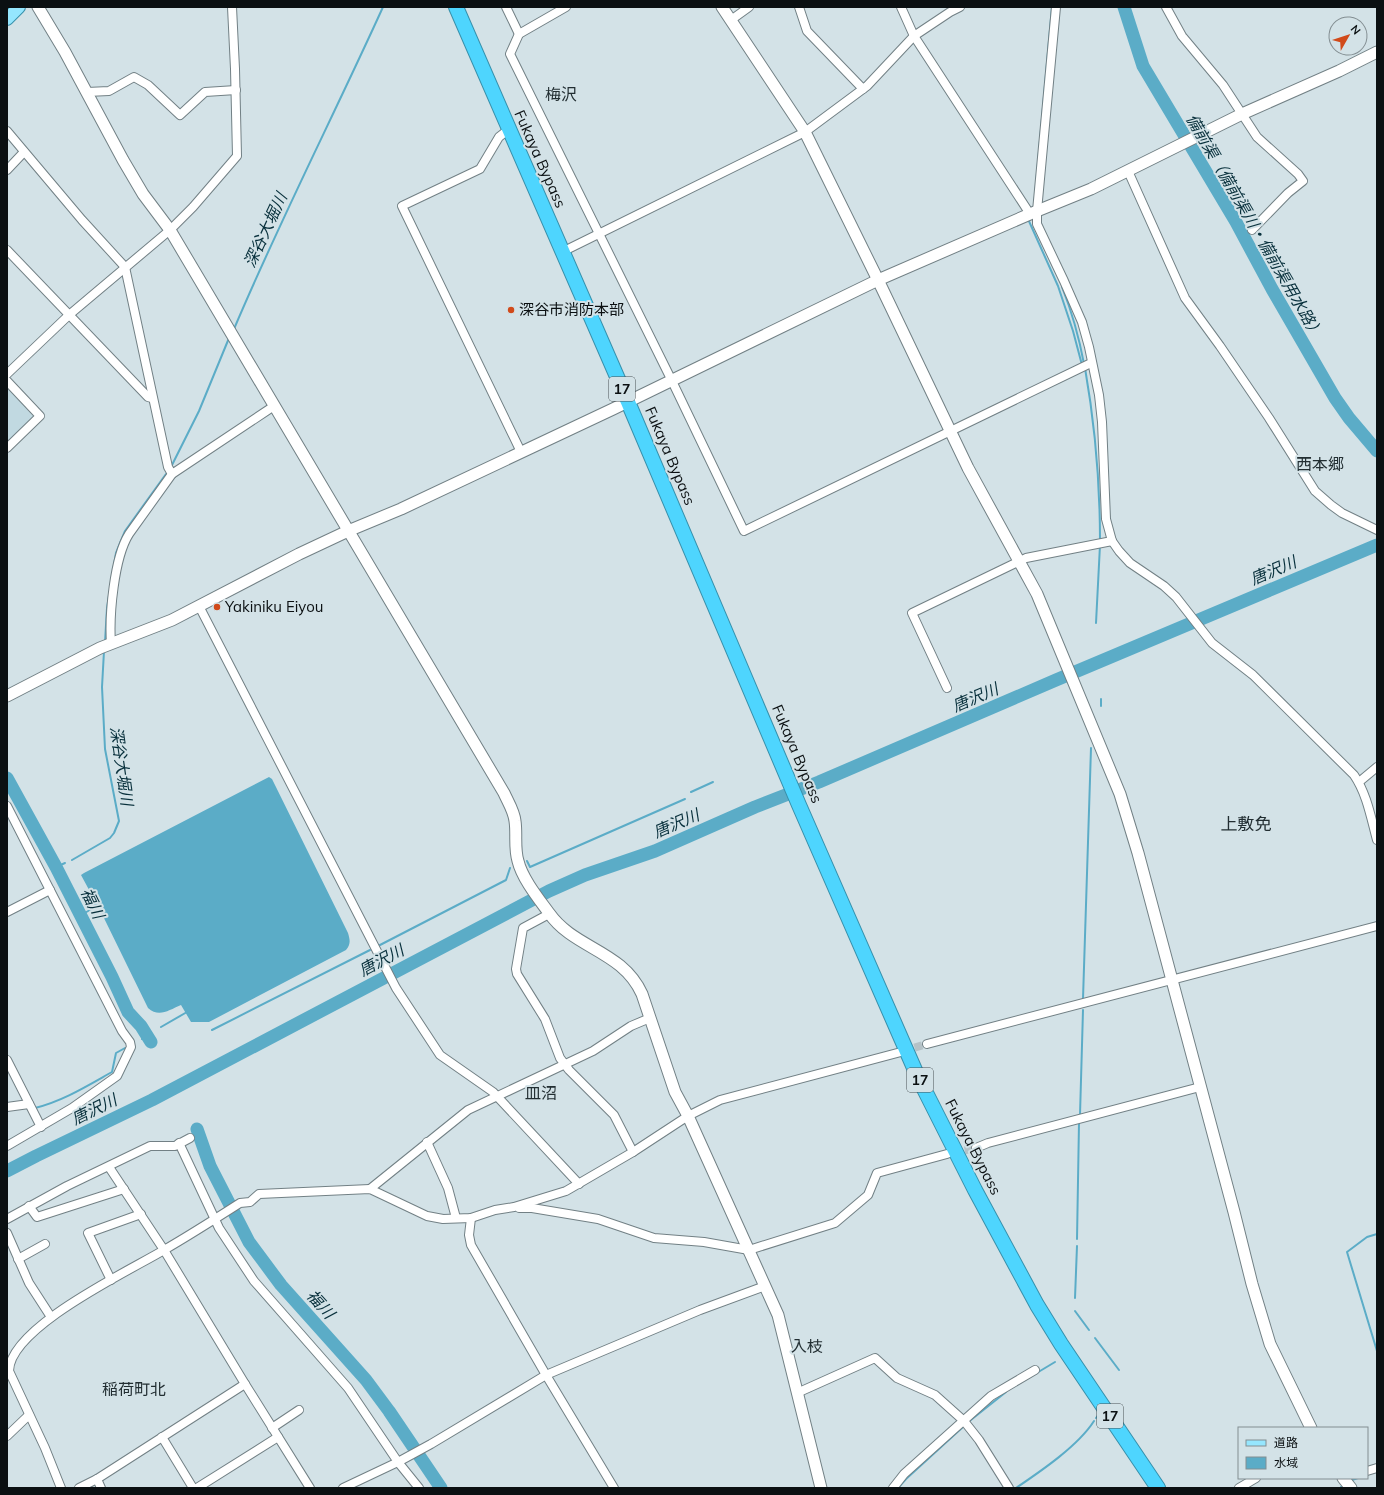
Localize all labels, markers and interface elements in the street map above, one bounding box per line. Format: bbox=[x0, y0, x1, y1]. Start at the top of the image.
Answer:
north arrow bbox=[1328, 16, 1368, 56]
text: N bbox=[1348, 22, 1364, 37]
district label: 梅沢 bbox=[545, 84, 577, 104]
street label: Fukaya Bypass bbox=[510, 107, 571, 211]
water label: 備前渠（備前渠川・備前渠用水路） bbox=[1182, 110, 1328, 342]
water label: 深谷大堀川 bbox=[239, 188, 292, 270]
place label: 深谷市消防本部 bbox=[519, 300, 624, 319]
marker: 深谷市消防本部 bbox=[506, 305, 516, 315]
road number: 17 bbox=[609, 377, 635, 401]
street label: Fukaya Bypass bbox=[641, 404, 700, 508]
district label: 西本郷 bbox=[1296, 454, 1344, 474]
water label: 唐沢川 bbox=[1247, 551, 1301, 589]
place label: Yakiniku Eiyou bbox=[224, 597, 323, 616]
marker: Yakiniku Eiyou bbox=[212, 602, 222, 612]
water label: 唐沢川 bbox=[949, 678, 1003, 716]
street label: Fukaya Bypass bbox=[768, 702, 827, 806]
water label: 深谷大堀川 bbox=[107, 725, 138, 809]
water label: 唐沢川 bbox=[650, 804, 704, 842]
district label: 上敷免 bbox=[1221, 813, 1272, 834]
water label: 福川 bbox=[77, 884, 110, 924]
water label: 唐沢川 bbox=[355, 939, 409, 980]
road number: 17 bbox=[907, 1068, 933, 1092]
district label: 皿沼 bbox=[525, 1083, 557, 1103]
water label: 唐沢川 bbox=[68, 1089, 122, 1129]
street label: Fukaya Bypass bbox=[941, 1096, 1006, 1198]
water label: 福川 bbox=[303, 1285, 340, 1324]
district label: 入枝 bbox=[791, 1336, 823, 1356]
district label: 稲荷町北 bbox=[102, 1379, 166, 1399]
road number: 17 bbox=[1097, 1404, 1123, 1428]
legend bbox=[1238, 1427, 1368, 1479]
text: 道路 bbox=[1274, 1435, 1298, 1450]
text: 水域 bbox=[1274, 1455, 1298, 1470]

